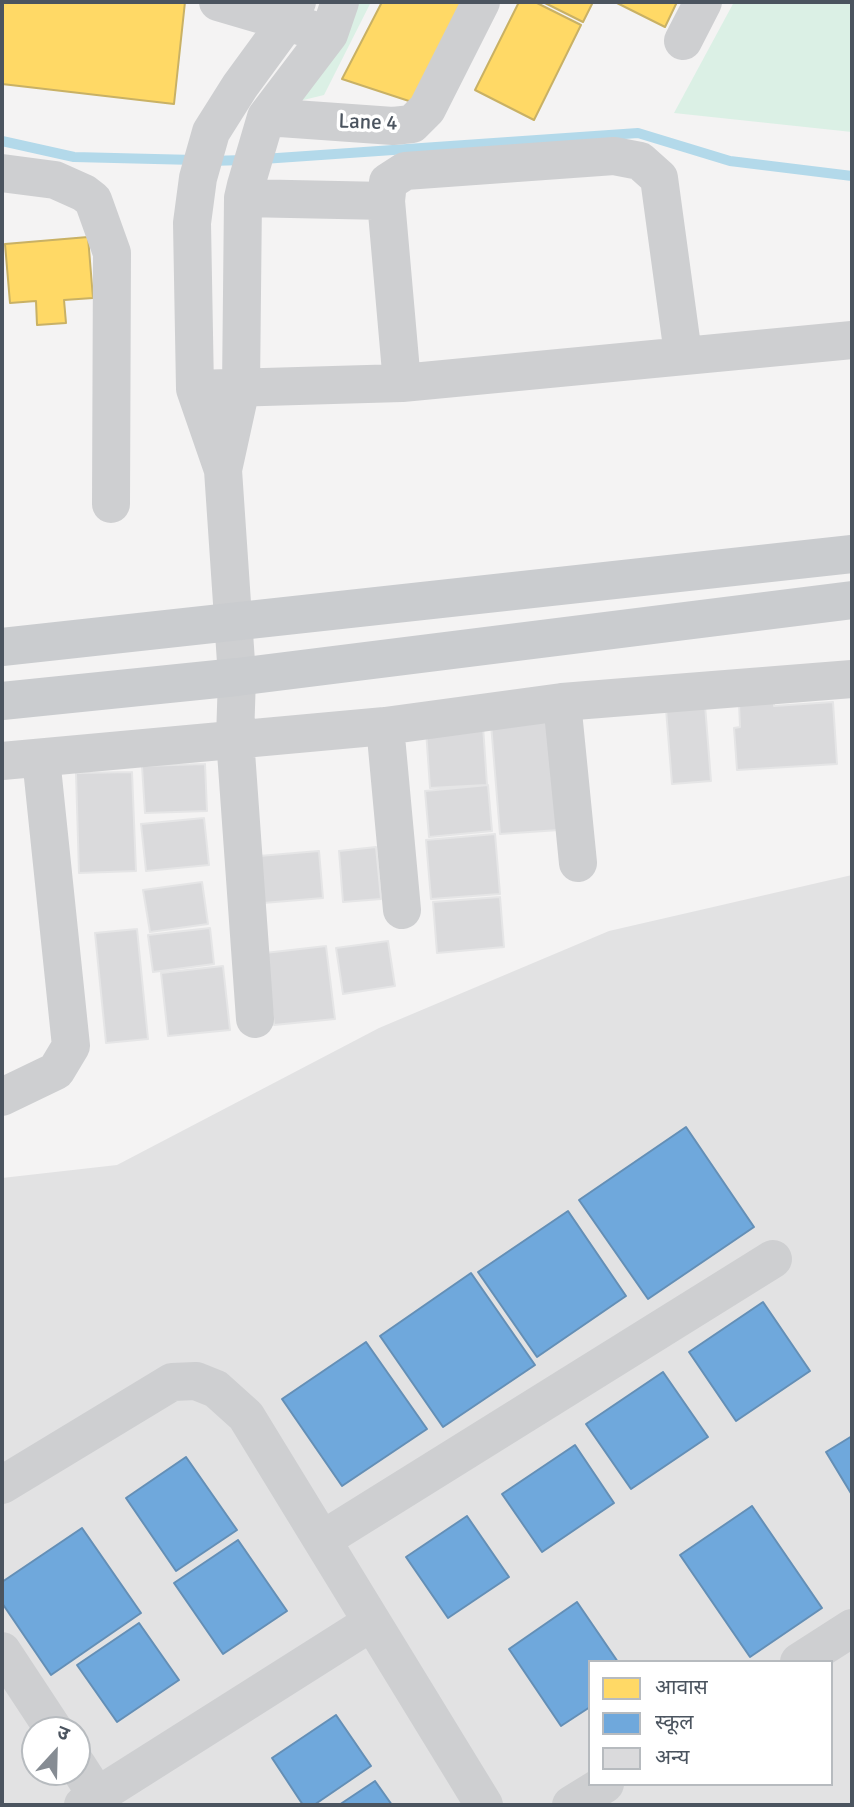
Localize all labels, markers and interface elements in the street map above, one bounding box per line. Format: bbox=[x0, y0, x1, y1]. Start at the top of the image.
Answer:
street label: Lane 4 bbox=[338, 109, 398, 137]
legend bbox=[588, 1660, 833, 1786]
text: आवास bbox=[655, 1674, 708, 1700]
text: स्कूल bbox=[655, 1709, 694, 1735]
north arrow bbox=[21, 1716, 91, 1786]
text: उ bbox=[53, 1720, 73, 1747]
text: अन्य bbox=[655, 1744, 689, 1770]

